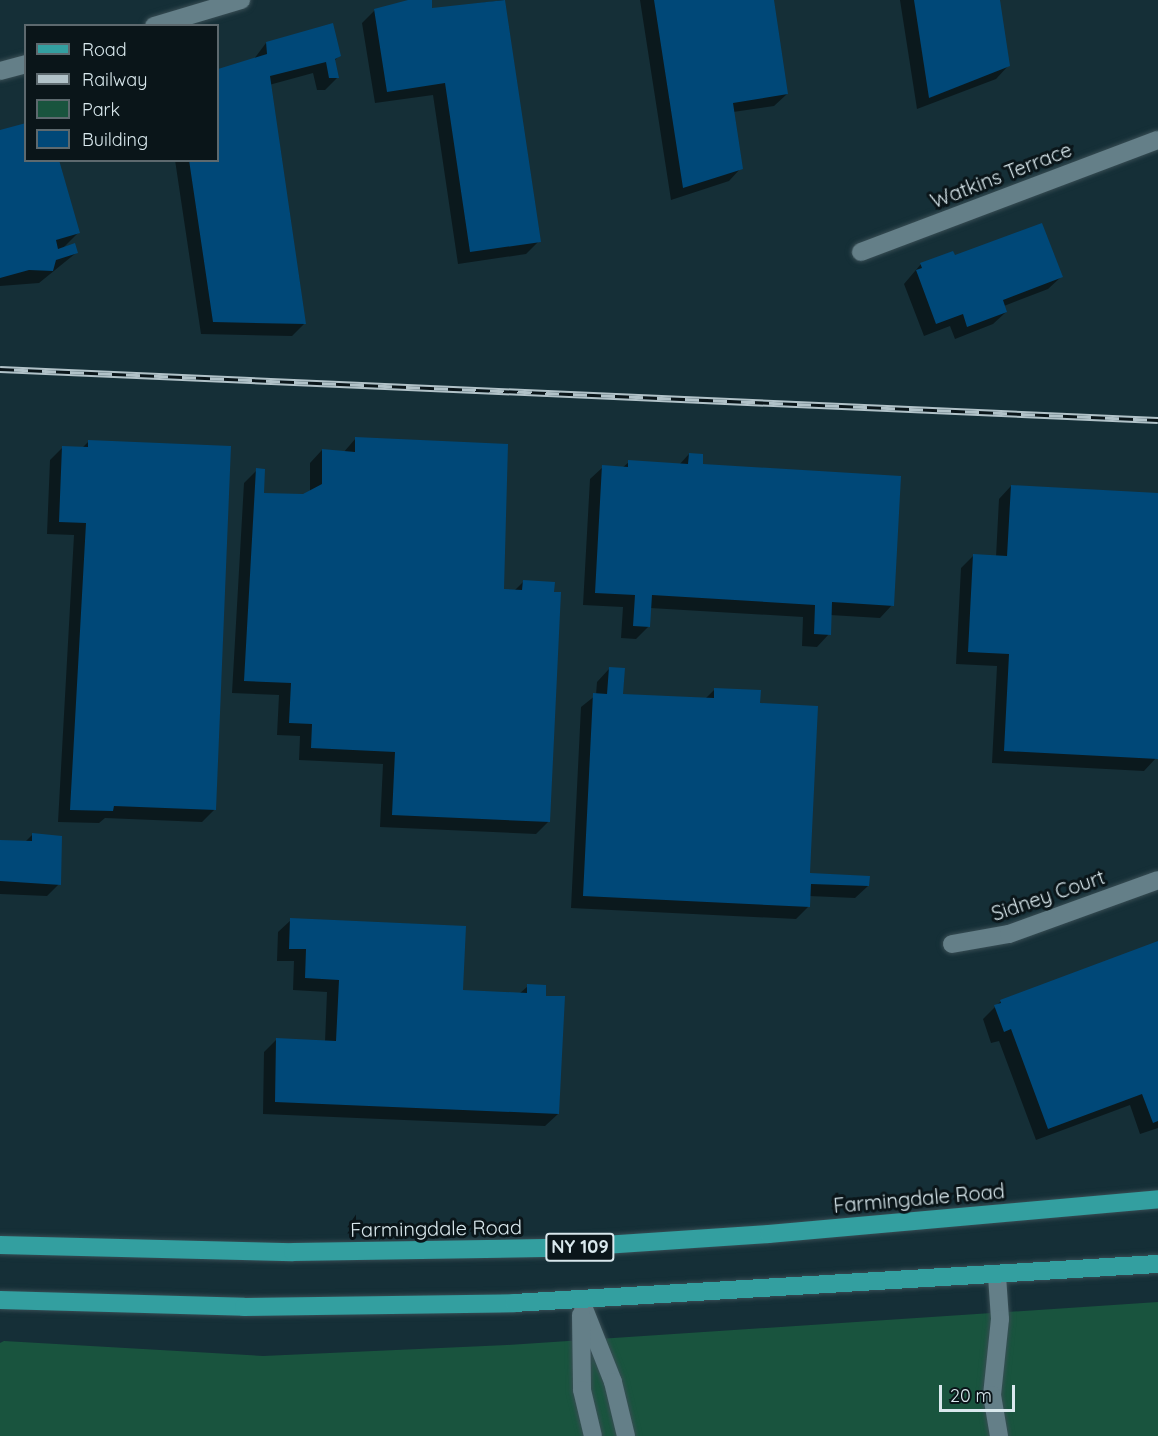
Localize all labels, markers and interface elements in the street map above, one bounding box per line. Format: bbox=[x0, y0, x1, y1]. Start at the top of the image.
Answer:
legend bbox=[24, 24, 219, 162]
text: Road bbox=[82, 38, 127, 61]
text: Railway bbox=[82, 68, 148, 91]
text: Park bbox=[82, 98, 120, 121]
text: Building bbox=[82, 128, 148, 151]
street label: Watkins Terrace bbox=[927, 137, 1075, 213]
street label: Sidney Court bbox=[988, 864, 1108, 926]
street label: Farmingdale Road bbox=[832, 1179, 1006, 1217]
street label: Farmingdale Road bbox=[350, 1215, 522, 1241]
road number: NY 109 bbox=[544, 1232, 616, 1262]
scale bar bbox=[942, 1373, 1018, 1411]
text: 20 m bbox=[950, 1384, 992, 1407]

